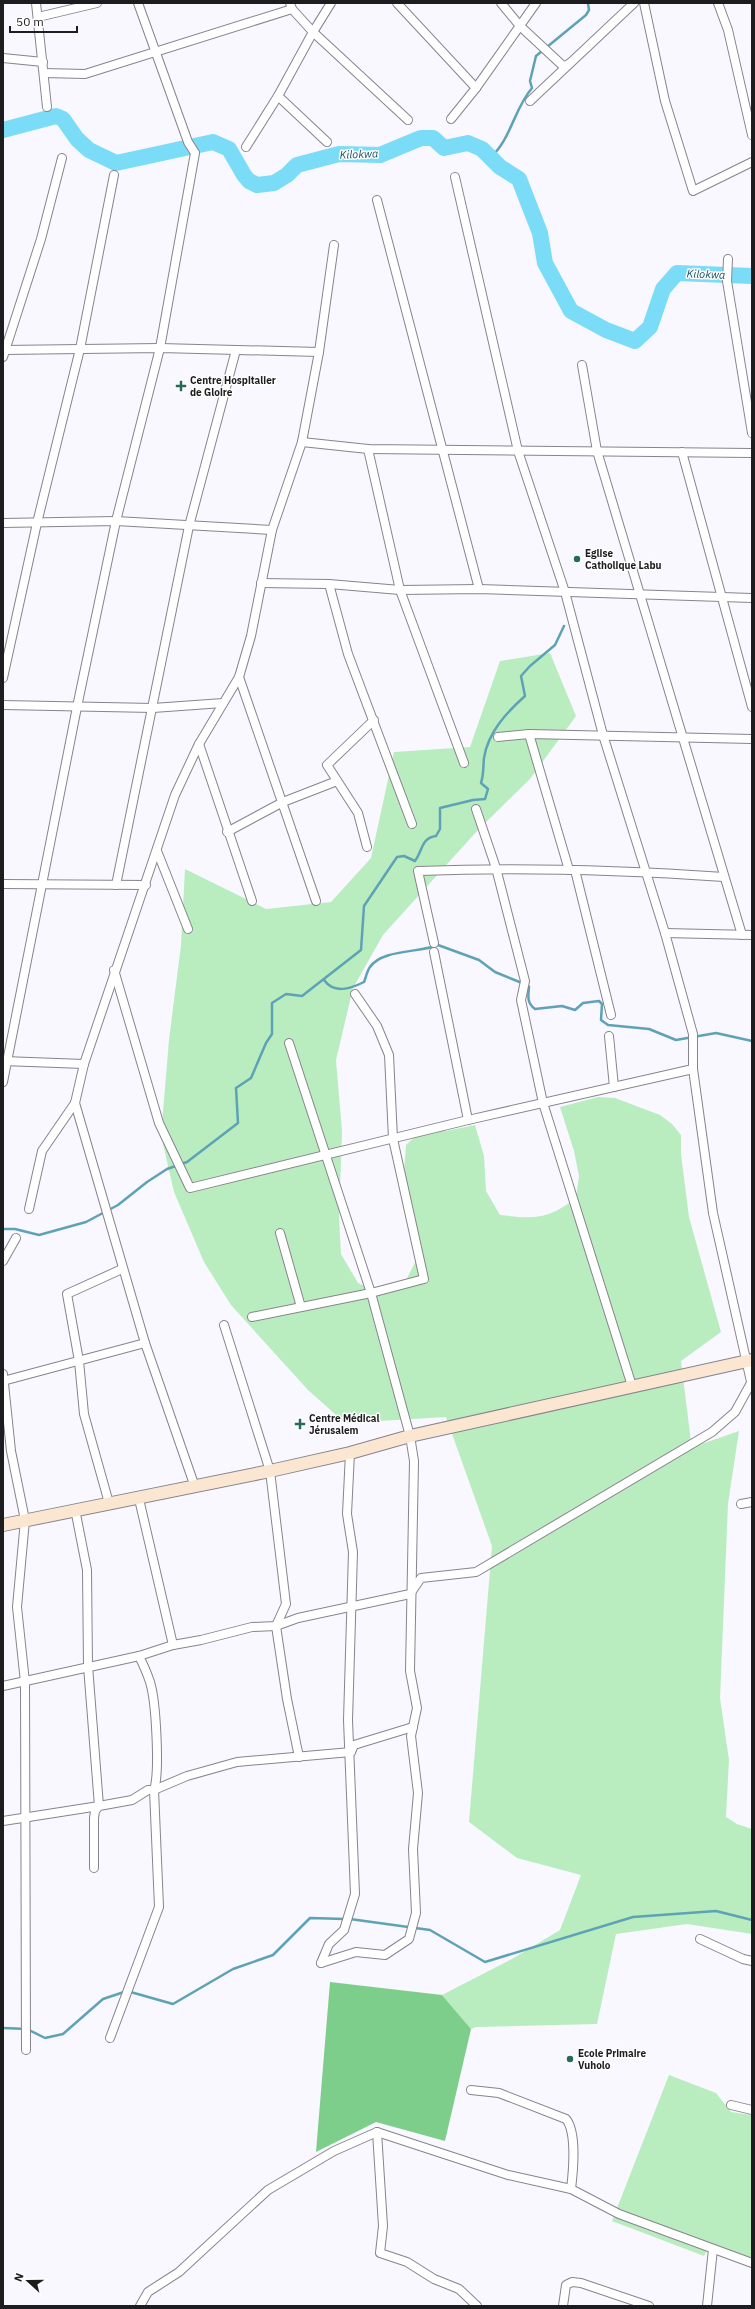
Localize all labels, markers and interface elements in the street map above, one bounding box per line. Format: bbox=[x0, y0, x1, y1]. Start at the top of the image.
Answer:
scale bar bbox=[10, 8, 77, 34]
text: 50 m bbox=[16, 14, 44, 29]
water label: Kilokwa bbox=[339, 146, 379, 162]
water label: Kilokwa bbox=[686, 266, 726, 282]
place label: Centre Hospitalier de Gloire bbox=[190, 374, 276, 399]
marker: Centre Hospitalier de Gloire bbox=[175, 380, 187, 392]
place label: Eglise Catholique Labu bbox=[585, 547, 662, 572]
marker: Eglise Catholique Labu bbox=[572, 554, 582, 564]
place label: Centre Médical Jérusalem bbox=[309, 1412, 380, 1437]
marker: Centre Médical Jérusalem bbox=[294, 1418, 306, 1430]
place label: Ecole Primaire Vuholo bbox=[578, 2047, 647, 2072]
marker: Ecole Primaire Vuholo bbox=[565, 2054, 575, 2064]
north arrow bbox=[8, 2261, 48, 2301]
text: N bbox=[11, 2271, 27, 2284]

